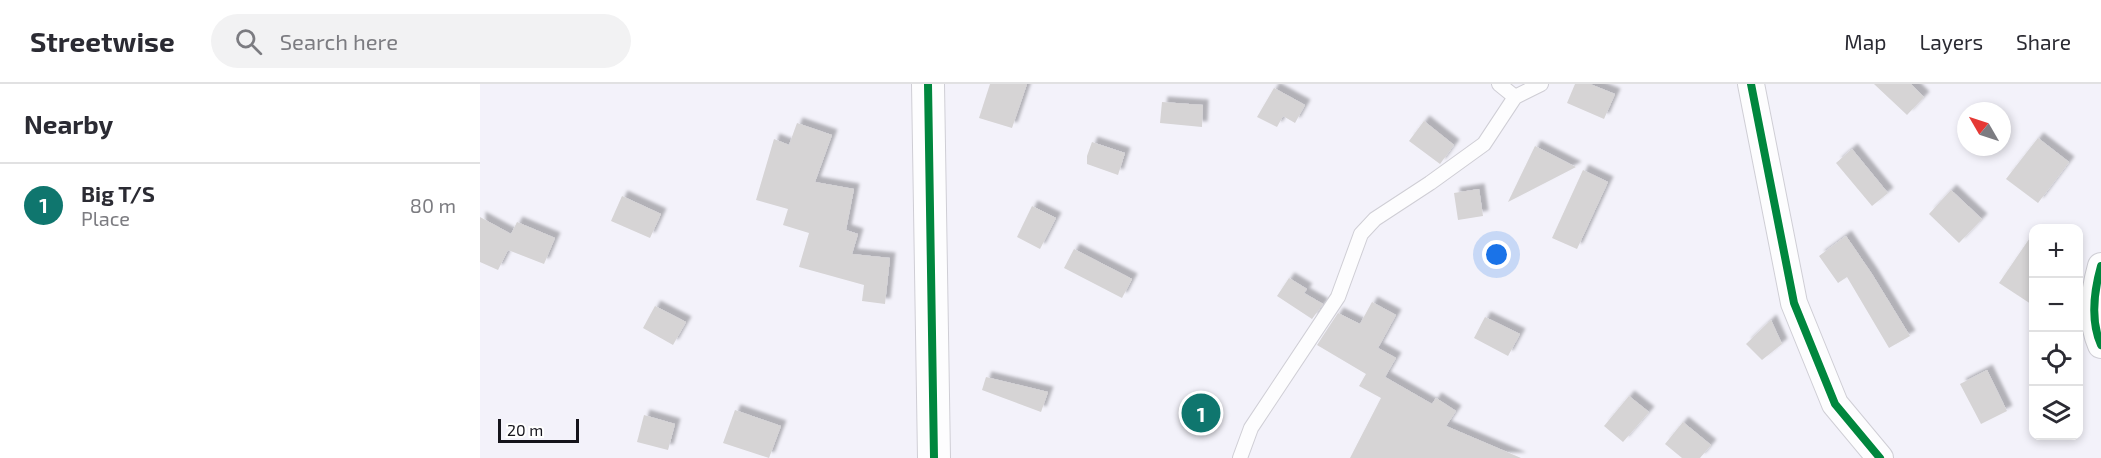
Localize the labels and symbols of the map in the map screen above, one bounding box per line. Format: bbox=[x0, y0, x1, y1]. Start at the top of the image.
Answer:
north arrow bbox=[1957, 102, 2011, 156]
your location bbox=[1482, 240, 1511, 269]
pin: 1 bbox=[1182, 390, 1220, 436]
scale bar bbox=[498, 416, 579, 444]

